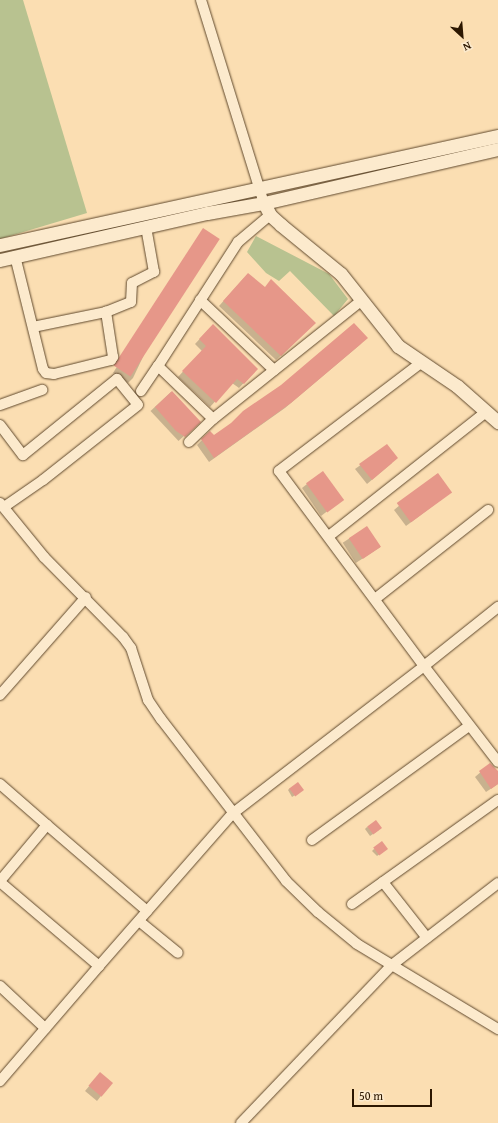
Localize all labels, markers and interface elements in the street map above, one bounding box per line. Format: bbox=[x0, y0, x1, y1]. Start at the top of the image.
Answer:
north arrow bbox=[442, 16, 482, 56]
text: N bbox=[460, 38, 474, 56]
scale bar bbox=[354, 1081, 434, 1107]
text: 50 m bbox=[359, 1087, 383, 1104]

